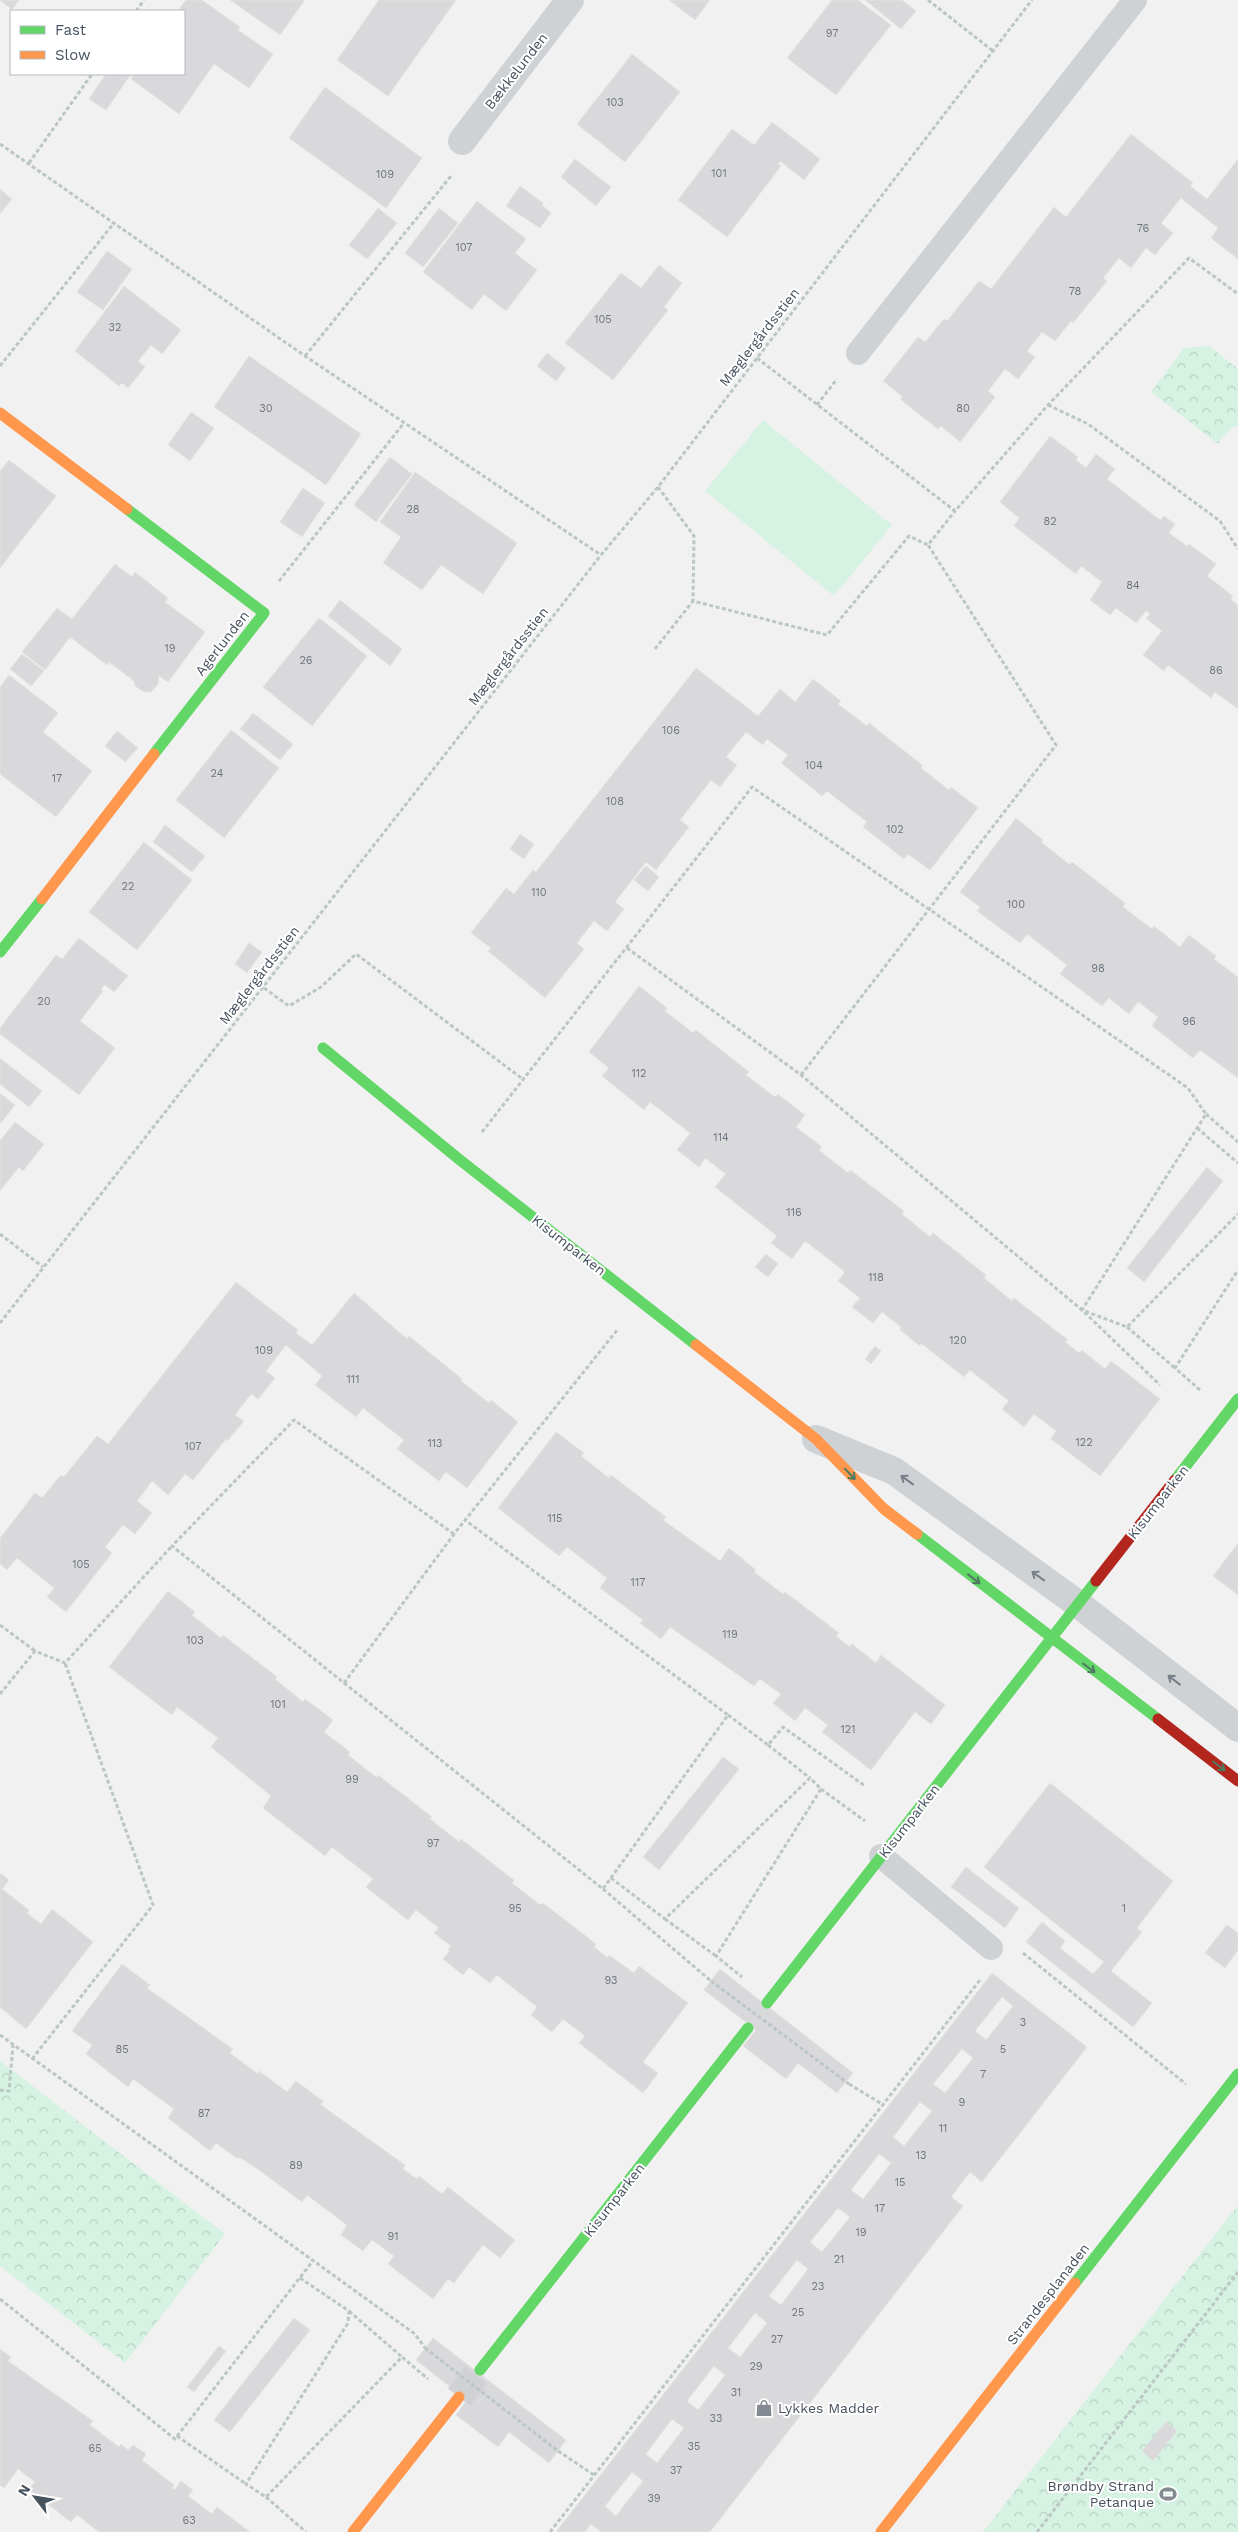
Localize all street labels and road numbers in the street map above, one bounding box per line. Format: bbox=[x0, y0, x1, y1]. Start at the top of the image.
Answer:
street label: Bækkelunden bbox=[481, 30, 551, 112]
street label: Mæglergårdsstien bbox=[716, 285, 802, 389]
street label: Mæglergårdsstien bbox=[465, 604, 551, 708]
street label: Agerlunden bbox=[192, 608, 252, 678]
street label: Mæglergårdsstien bbox=[216, 923, 302, 1027]
street label: Kisumparken bbox=[529, 1211, 609, 1279]
street label: Kisumparken bbox=[1124, 1462, 1192, 1542]
street label: Kisumparken bbox=[875, 1781, 943, 1861]
street label: Kisumparken bbox=[580, 2160, 648, 2240]
street label: Strandesplanaden bbox=[1003, 2240, 1093, 2348]

